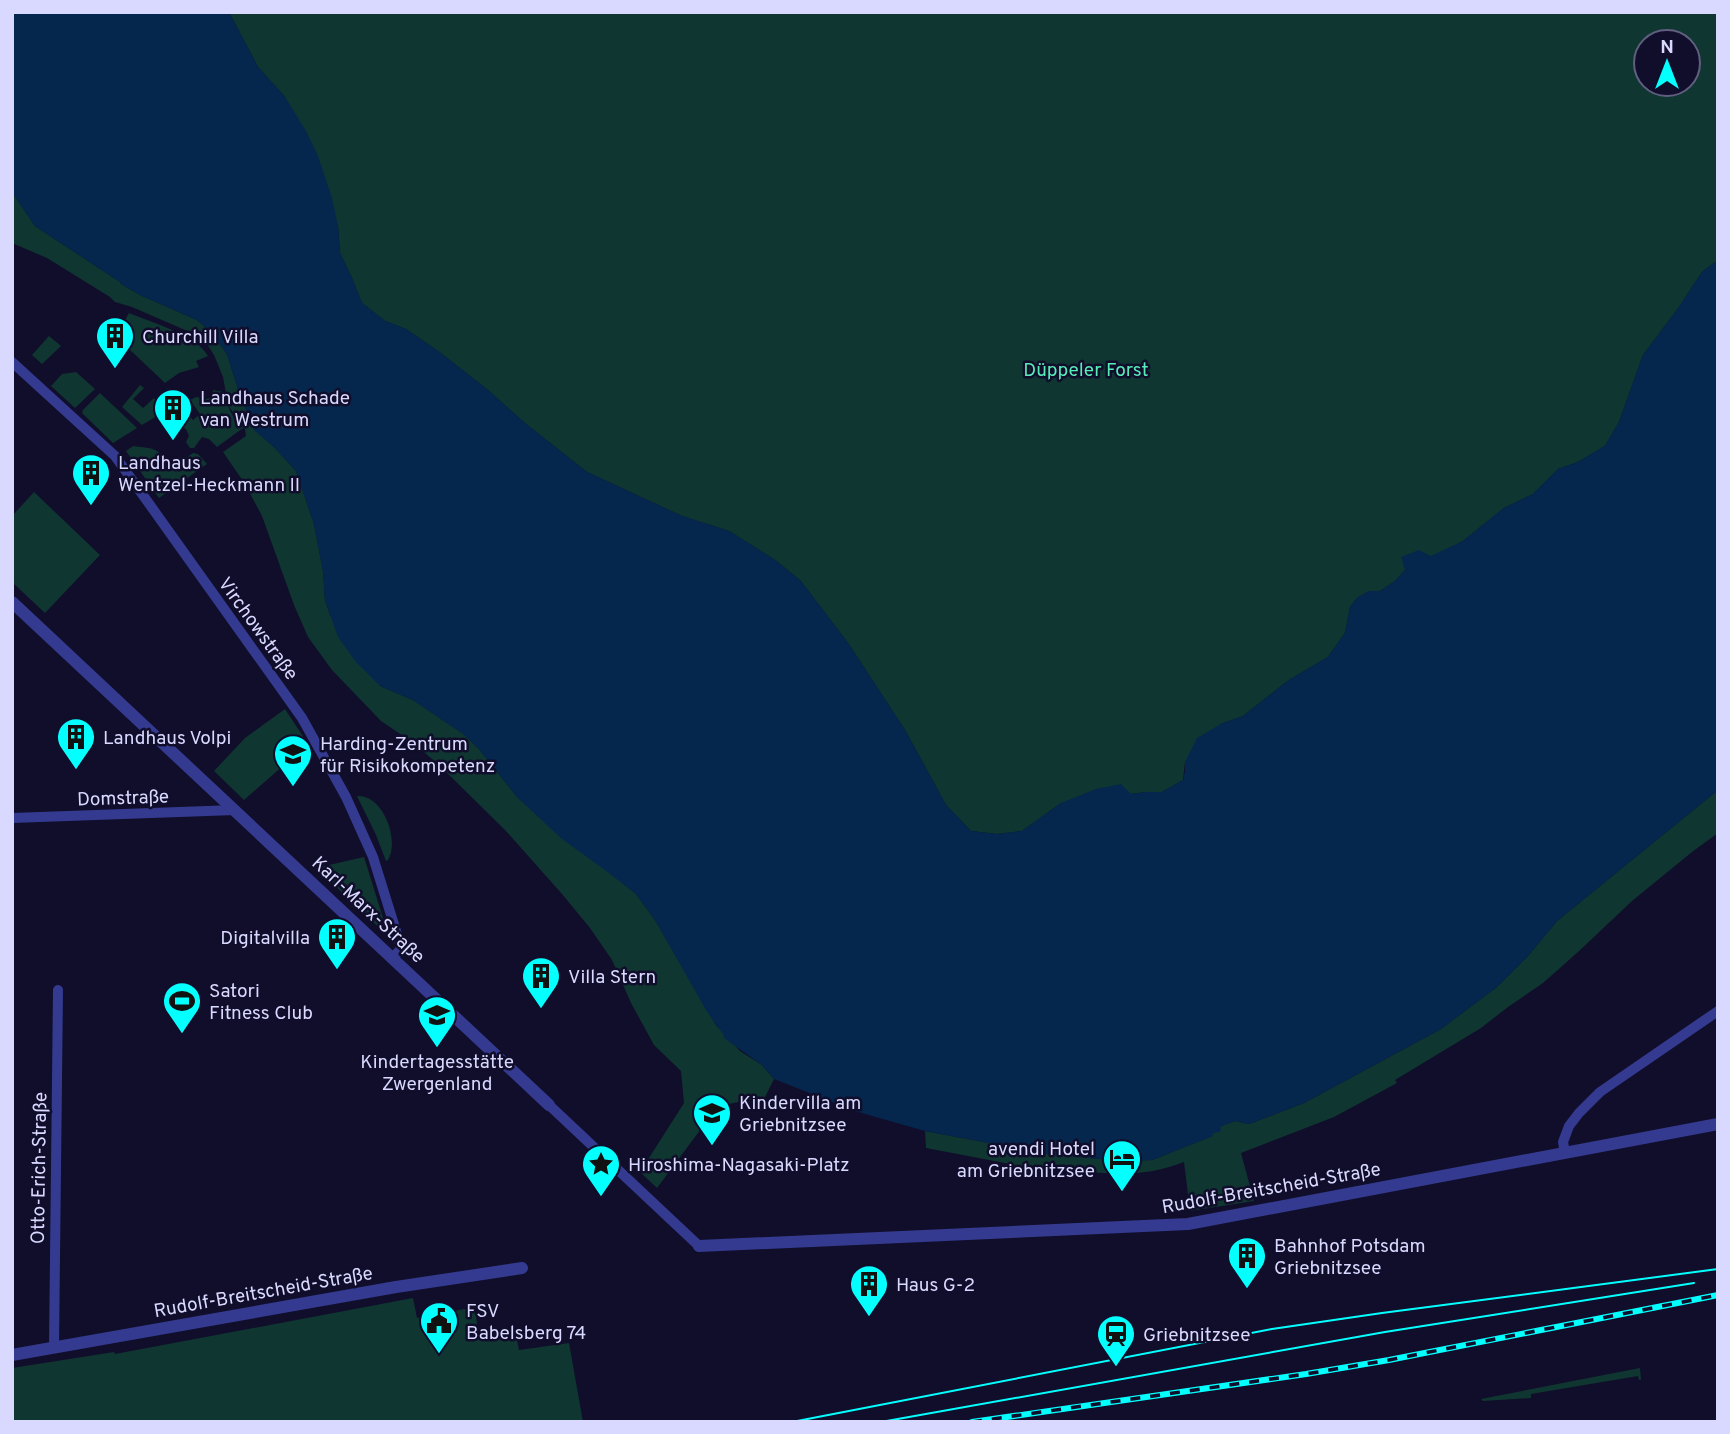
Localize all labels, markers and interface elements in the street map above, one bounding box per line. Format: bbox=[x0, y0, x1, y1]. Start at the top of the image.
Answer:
north arrow bbox=[1632, 28, 1702, 98]
text: N bbox=[1660, 36, 1674, 60]
building icon: Churchill Villa bbox=[94, 315, 136, 370]
place label: Churchill Villa bbox=[142, 326, 259, 350]
park label: Düppeler Forst bbox=[1023, 359, 1149, 383]
building icon: Landhaus Schade van Westrum bbox=[152, 387, 194, 442]
place label: Landhaus Schade van Westrum bbox=[200, 387, 350, 433]
building icon: Landhaus Wentzel-Heckmann II bbox=[70, 452, 112, 507]
place label: Landhaus Wentzel-Heckmann II bbox=[118, 452, 300, 498]
street label: Virchowstraße bbox=[212, 573, 303, 685]
building icon: Landhaus Volpi bbox=[55, 716, 97, 771]
place label: Landhaus Volpi bbox=[103, 727, 231, 751]
school or university icon: Harding-Zentrum für Risikokompetenz bbox=[272, 733, 314, 788]
place label: Harding-Zentrum für Risikokompetenz bbox=[320, 733, 495, 779]
street label: Domstraße bbox=[77, 785, 170, 813]
street label: Karl-Marx-Straße bbox=[306, 852, 429, 969]
building icon: Digitalvilla bbox=[316, 916, 358, 971]
place label: Digitalvilla bbox=[220, 927, 310, 951]
building icon: Villa Stern bbox=[520, 955, 562, 1010]
place label: Villa Stern bbox=[568, 966, 656, 990]
sports icon: Satori Fitness Club bbox=[161, 980, 203, 1035]
place label: Satori Fitness Club bbox=[209, 980, 313, 1026]
school or university icon: Kindertagesstätte Zwergenland bbox=[416, 994, 458, 1049]
place label: Kindertagesstätte Zwergenland bbox=[360, 1051, 514, 1097]
street label: Otto-Erich-Straße bbox=[27, 1092, 53, 1244]
school or university icon: Kindervilla am Griebnitzsee bbox=[691, 1092, 733, 1147]
place label: Kindervilla am Griebnitzsee bbox=[739, 1092, 861, 1138]
place label: avendi Hotel am Griebnitzsee bbox=[957, 1138, 1095, 1184]
hotel icon: avendi Hotel am Griebnitzsee bbox=[1101, 1138, 1143, 1193]
place icon: Hiroshima-Nagasaki-Platz bbox=[580, 1143, 622, 1198]
place label: Hiroshima-Nagasaki-Platz bbox=[628, 1154, 850, 1178]
street label: Rudolf-Breitscheid-Straße bbox=[1160, 1158, 1383, 1220]
building icon: Bahnhof Potsdam Griebnitzsee bbox=[1226, 1235, 1268, 1290]
place label: Bahnhof Potsdam Griebnitzsee bbox=[1274, 1235, 1426, 1281]
street label: Rudolf-Breitscheid-Straße bbox=[152, 1262, 375, 1324]
building icon: Haus G-2 bbox=[848, 1263, 890, 1318]
place label: Haus G-2 bbox=[896, 1274, 975, 1298]
public building icon: FSV Babelsberg 74 bbox=[418, 1300, 460, 1355]
place label: FSV Babelsberg 74 bbox=[466, 1300, 586, 1346]
station icon: Griebnitzsee bbox=[1095, 1313, 1137, 1368]
place label: Griebnitzsee bbox=[1143, 1324, 1250, 1348]

